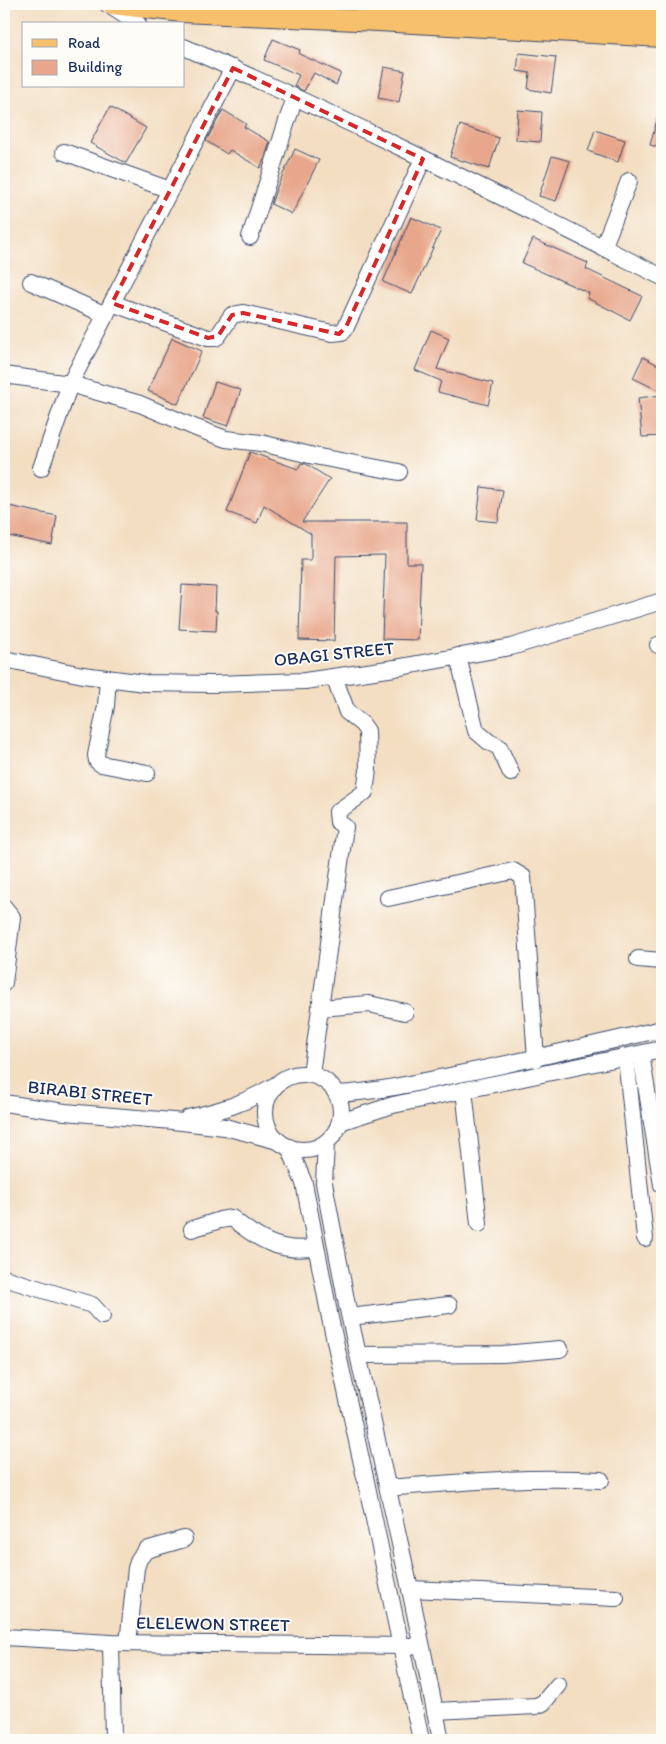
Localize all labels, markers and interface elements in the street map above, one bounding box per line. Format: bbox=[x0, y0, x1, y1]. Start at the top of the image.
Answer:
legend bbox=[22, 22, 185, 88]
text: Road bbox=[68, 34, 101, 52]
text: Building bbox=[68, 58, 122, 76]
street label: OBAGI STREET bbox=[273, 637, 395, 671]
street label: BIRABI STREET bbox=[27, 1076, 153, 1110]
street label: ELELEWON STREET bbox=[136, 1612, 290, 1636]

